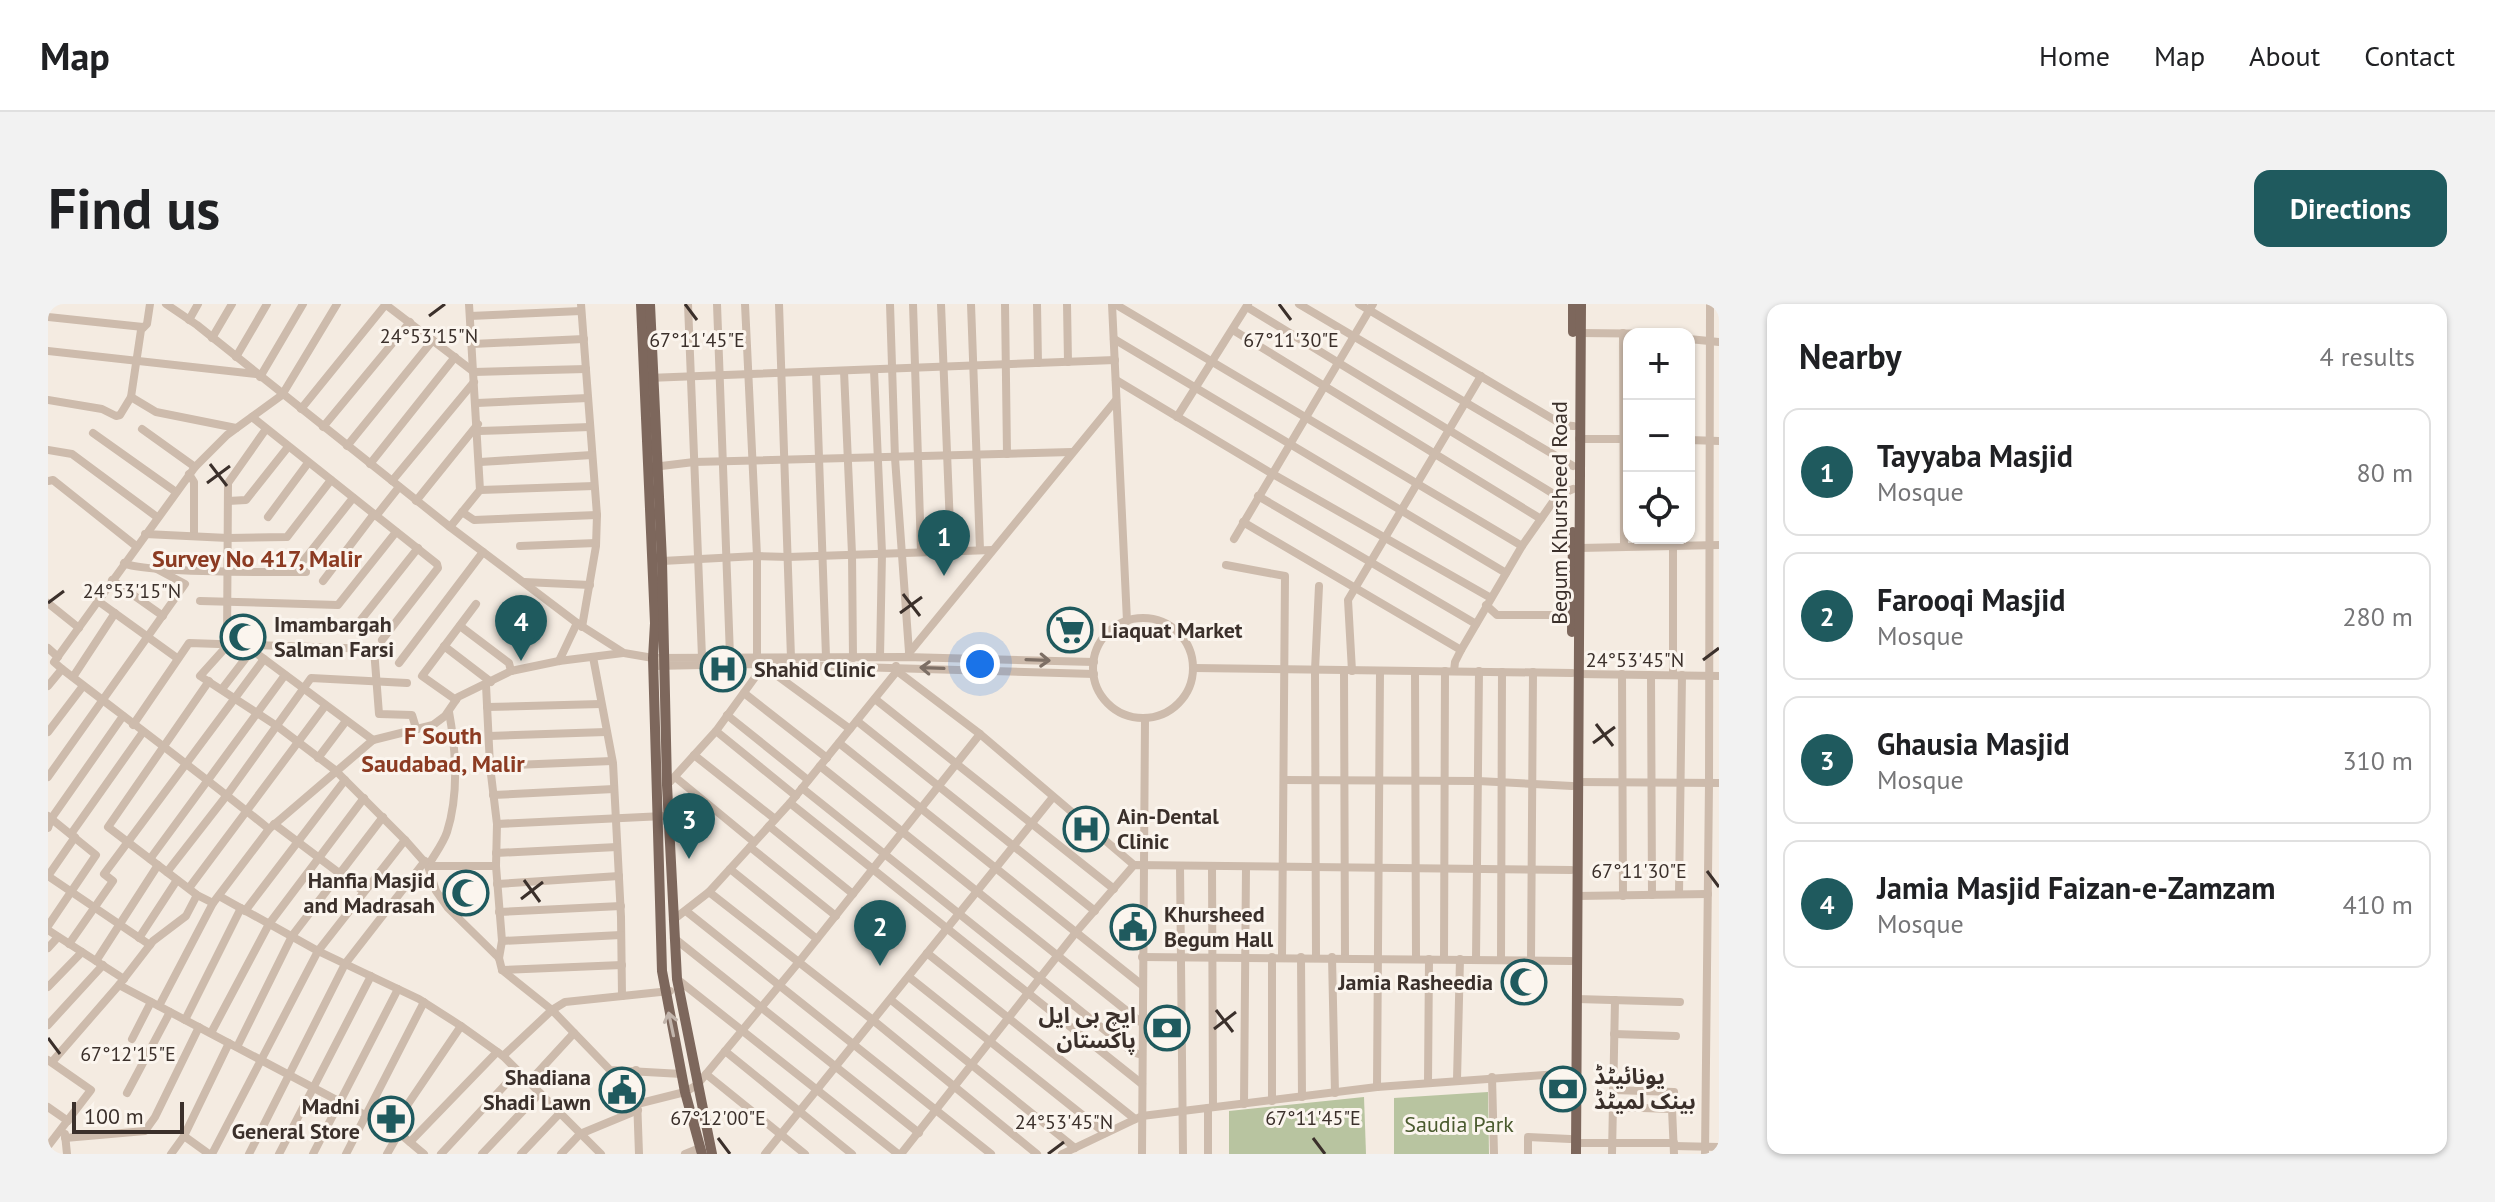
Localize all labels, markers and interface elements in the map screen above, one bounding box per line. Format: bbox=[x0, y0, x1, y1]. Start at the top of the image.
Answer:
text: Map bbox=[40, 31, 110, 80]
text: Home bbox=[2039, 37, 2110, 74]
text: Map bbox=[2154, 37, 2205, 74]
text: About bbox=[2249, 37, 2320, 74]
text: Contact bbox=[2364, 37, 2455, 74]
button: Directions bbox=[2254, 170, 2447, 247]
text: Find us bbox=[48, 172, 220, 244]
text: 24°53'15"N bbox=[380, 323, 478, 349]
text: 67°11'45"E bbox=[649, 327, 745, 353]
text: 67°11'30"E bbox=[1243, 327, 1339, 353]
map controls bbox=[1623, 328, 1695, 544]
button: + bbox=[1623, 328, 1695, 400]
text: Nearby bbox=[1799, 334, 1901, 378]
text: 4 results bbox=[2320, 340, 2415, 373]
button: − bbox=[1623, 400, 1695, 472]
street label: Begum Khursheed Road bbox=[1545, 401, 1573, 625]
text: Tayyaba Masjid bbox=[1877, 436, 2073, 475]
text: 1 bbox=[1820, 456, 1834, 489]
text: 80 m bbox=[2357, 456, 2413, 489]
button: locate bbox=[1623, 472, 1695, 544]
text: Mosque bbox=[1877, 475, 1964, 508]
pin: 1 bbox=[918, 510, 970, 576]
district label: Survey No 417, Malir bbox=[152, 543, 363, 574]
text: 24°53'15"N bbox=[83, 578, 181, 604]
text: Farooqi Masjid bbox=[1877, 580, 2065, 619]
pin: 4 bbox=[495, 595, 547, 661]
text: 2 bbox=[1820, 600, 1834, 633]
text: 280 m bbox=[2342, 600, 2413, 633]
supermarket icon: Liaquat Market bbox=[1046, 606, 1094, 654]
place label: Imambargah Salman Farsi bbox=[274, 610, 394, 663]
mosque icon: Imambargah Salman Farsi bbox=[219, 613, 267, 661]
place label: Liaquat Market bbox=[1101, 616, 1243, 644]
text: Mosque bbox=[1877, 619, 1964, 652]
your location bbox=[960, 644, 1000, 684]
hospital icon: Shahid Clinic bbox=[699, 645, 747, 693]
text: 24°53'45"N bbox=[1586, 647, 1684, 673]
one-way arrow bbox=[1024, 653, 1051, 668]
place label: Shahid Clinic bbox=[754, 655, 876, 683]
one-way arrow bbox=[919, 661, 946, 676]
district label: F South Saudabad, Malir bbox=[361, 720, 525, 779]
text: Ghausia Masjid bbox=[1877, 724, 2070, 763]
text: 3 bbox=[1820, 744, 1834, 777]
text: 310 m bbox=[2342, 744, 2413, 777]
text: Mosque bbox=[1877, 763, 1964, 796]
pin: 3 bbox=[663, 793, 715, 859]
place label: Ain-Dental Clinic bbox=[1117, 802, 1219, 855]
hospital icon: Ain-Dental Clinic bbox=[1062, 805, 1110, 853]
text: 67°11'30"E bbox=[1591, 858, 1687, 884]
place label: Hanfia Masjid and Madrasah bbox=[303, 866, 435, 919]
text: Jamia Masjid Faizan-e-Zamzam bbox=[1877, 868, 2275, 907]
mosque icon: Hanfia Masjid and Madrasah bbox=[442, 869, 490, 917]
text: 4 bbox=[1820, 888, 1834, 921]
text: 410 m bbox=[2342, 888, 2413, 921]
pin: 2 bbox=[854, 900, 906, 966]
place label: Khursheed Begum Hall bbox=[1164, 900, 1274, 953]
public building icon: Khursheed Begum Hall bbox=[1109, 903, 1157, 951]
text: Mosque bbox=[1877, 907, 1964, 940]
mosque icon: Jamia Rasheedia bbox=[1500, 958, 1548, 1006]
place label: Jamia Rasheedia bbox=[1337, 968, 1493, 996]
place label: ایچ بی ایل پاکستان bbox=[1038, 1001, 1136, 1055]
bank icon: ایچ بی ایل پاکستان bbox=[1143, 1004, 1191, 1052]
one-way arrow bbox=[663, 1011, 678, 1037]
text: 67°12'15"E bbox=[80, 1041, 176, 1067]
place label: یونائیٹڈ بینک لمیٹڈ bbox=[1594, 1062, 1696, 1115]
place label: Shadiana Shadi Lawn bbox=[483, 1063, 591, 1116]
bank icon: یونائیٹڈ بینک لمیٹڈ bbox=[1539, 1065, 1587, 1113]
public building icon: Shadiana Shadi Lawn bbox=[598, 1066, 646, 1114]
place label: Madni General Store bbox=[232, 1092, 360, 1145]
pharmacy icon: Madni General Store bbox=[367, 1095, 415, 1143]
scale bar bbox=[72, 1098, 184, 1134]
text: 100 m bbox=[84, 1102, 144, 1130]
text: 67°12'00"E bbox=[670, 1105, 766, 1131]
text: 67°11'45"E bbox=[1265, 1105, 1361, 1131]
text: 24°53'45"N bbox=[1015, 1109, 1113, 1135]
park label: Saudia Park bbox=[1404, 1110, 1514, 1138]

